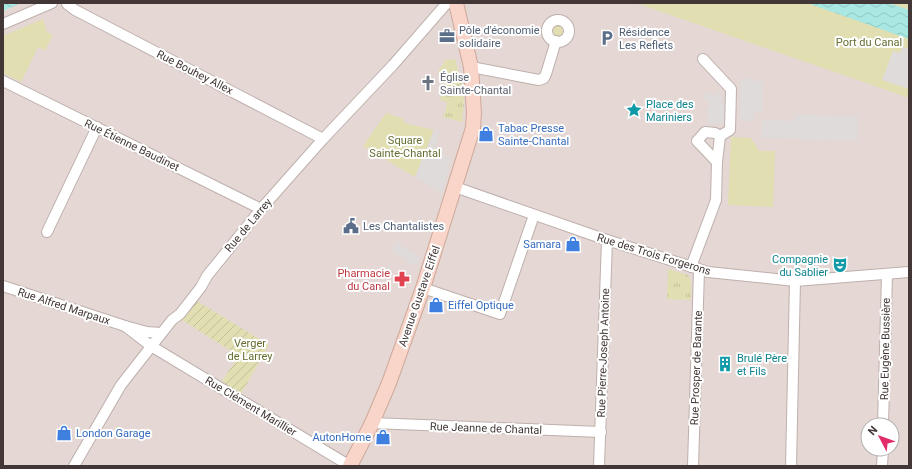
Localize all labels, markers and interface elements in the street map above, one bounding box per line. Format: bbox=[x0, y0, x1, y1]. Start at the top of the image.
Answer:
place label: Pôle d'économie solidaire bbox=[459, 24, 540, 50]
place label: Résidence Les Reflets bbox=[619, 26, 673, 52]
office icon: Pôle d'économie solidaire bbox=[438, 27, 456, 45]
parking icon: Résidence Les Reflets bbox=[598, 29, 616, 47]
park label: Port du Canal bbox=[836, 36, 902, 49]
street label: Rue Bouhey Allex bbox=[154, 48, 236, 98]
place label: Église Sainte-Chantal bbox=[440, 71, 511, 97]
church icon: Église Sainte-Chantal bbox=[419, 74, 437, 92]
place label: Place des Mariniers bbox=[646, 98, 694, 124]
place icon: Place des Mariniers bbox=[625, 101, 643, 119]
street label: Rue Étienne Baudinet bbox=[82, 117, 182, 174]
place label: Tabac Presse Sainte-Chantal bbox=[498, 122, 569, 148]
shop icon: Tabac Presse Sainte-Chantal bbox=[477, 125, 495, 143]
park label: Square Sainte-Chantal bbox=[369, 134, 441, 160]
street label: Rue de Larrey bbox=[222, 195, 275, 255]
public building icon: Les Chantalistes bbox=[342, 217, 360, 235]
place label: Les Chantalistes bbox=[363, 220, 444, 233]
street label: Rue des Trois Forgerons bbox=[595, 231, 713, 278]
shop icon: Samara bbox=[564, 235, 582, 253]
place label: Samara bbox=[523, 238, 561, 251]
street label: Avenue Gustave Eiffel bbox=[396, 244, 443, 348]
place label: Compagnie du Sablier bbox=[772, 253, 828, 279]
theatre icon: Compagnie du Sablier bbox=[831, 256, 849, 274]
place label: Pharmacie du Canal bbox=[337, 267, 390, 293]
pharmacy icon: Pharmacie du Canal bbox=[393, 270, 411, 288]
street label: Rue Alfred Marpaux bbox=[16, 285, 112, 328]
street label: Rue Pierre-Joseph Antoine bbox=[595, 288, 612, 418]
shop icon: Eiffel Optique bbox=[427, 296, 445, 314]
street label: Rue Eugène Bussière bbox=[878, 297, 893, 400]
place label: Eiffel Optique bbox=[448, 299, 514, 312]
street label: Rue Prosper de Barante bbox=[688, 310, 705, 426]
park label: Verger de Larrey bbox=[228, 337, 273, 363]
place label: Brulé Père et Fils bbox=[737, 352, 787, 378]
building icon: Brulé Père et Fils bbox=[716, 355, 734, 373]
street label: Rue Clément Marillier bbox=[203, 374, 299, 439]
north arrow bbox=[860, 417, 900, 457]
street label: Rue Jeanne de Chantal bbox=[430, 420, 542, 437]
text: N bbox=[865, 423, 880, 438]
shop icon: London Garage bbox=[55, 424, 73, 442]
place label: London Garage bbox=[76, 427, 151, 440]
shop icon: AutonHome bbox=[374, 428, 392, 446]
place label: AutonHome bbox=[312, 431, 371, 444]

